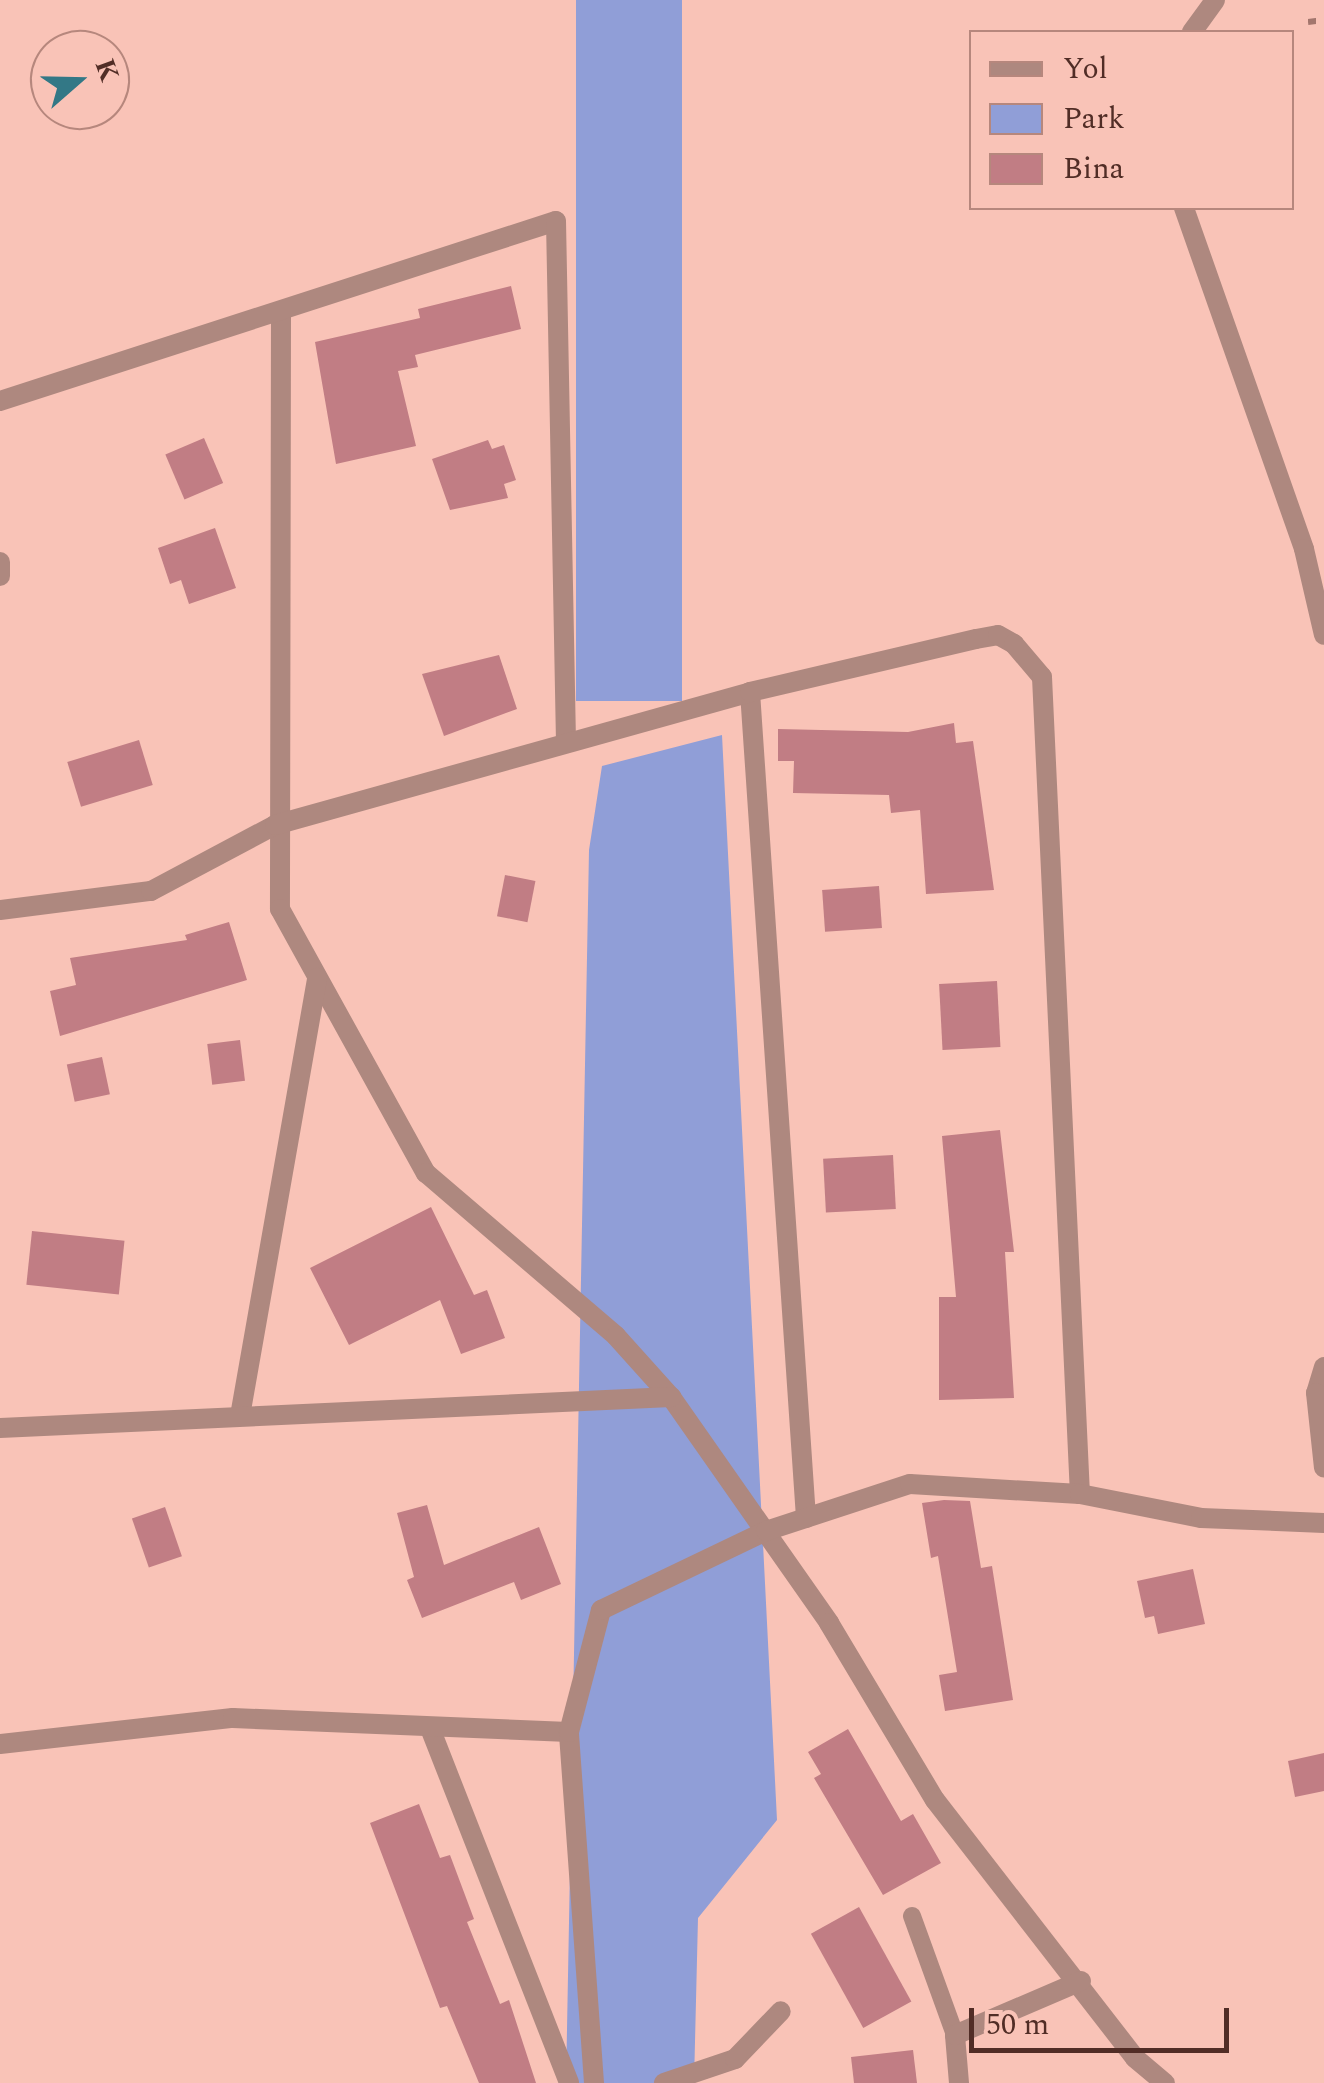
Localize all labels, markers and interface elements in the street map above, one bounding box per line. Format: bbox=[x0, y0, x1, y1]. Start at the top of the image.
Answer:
north arrow bbox=[30, 30, 130, 130]
legend bbox=[969, 30, 1294, 210]
text: Yol bbox=[1063, 46, 1107, 92]
text: K bbox=[83, 53, 131, 88]
text: Park bbox=[1063, 96, 1125, 142]
text: Bina bbox=[1063, 146, 1124, 192]
scale bar bbox=[974, 1988, 1234, 2050]
text: 50 m bbox=[986, 2002, 1049, 2048]

